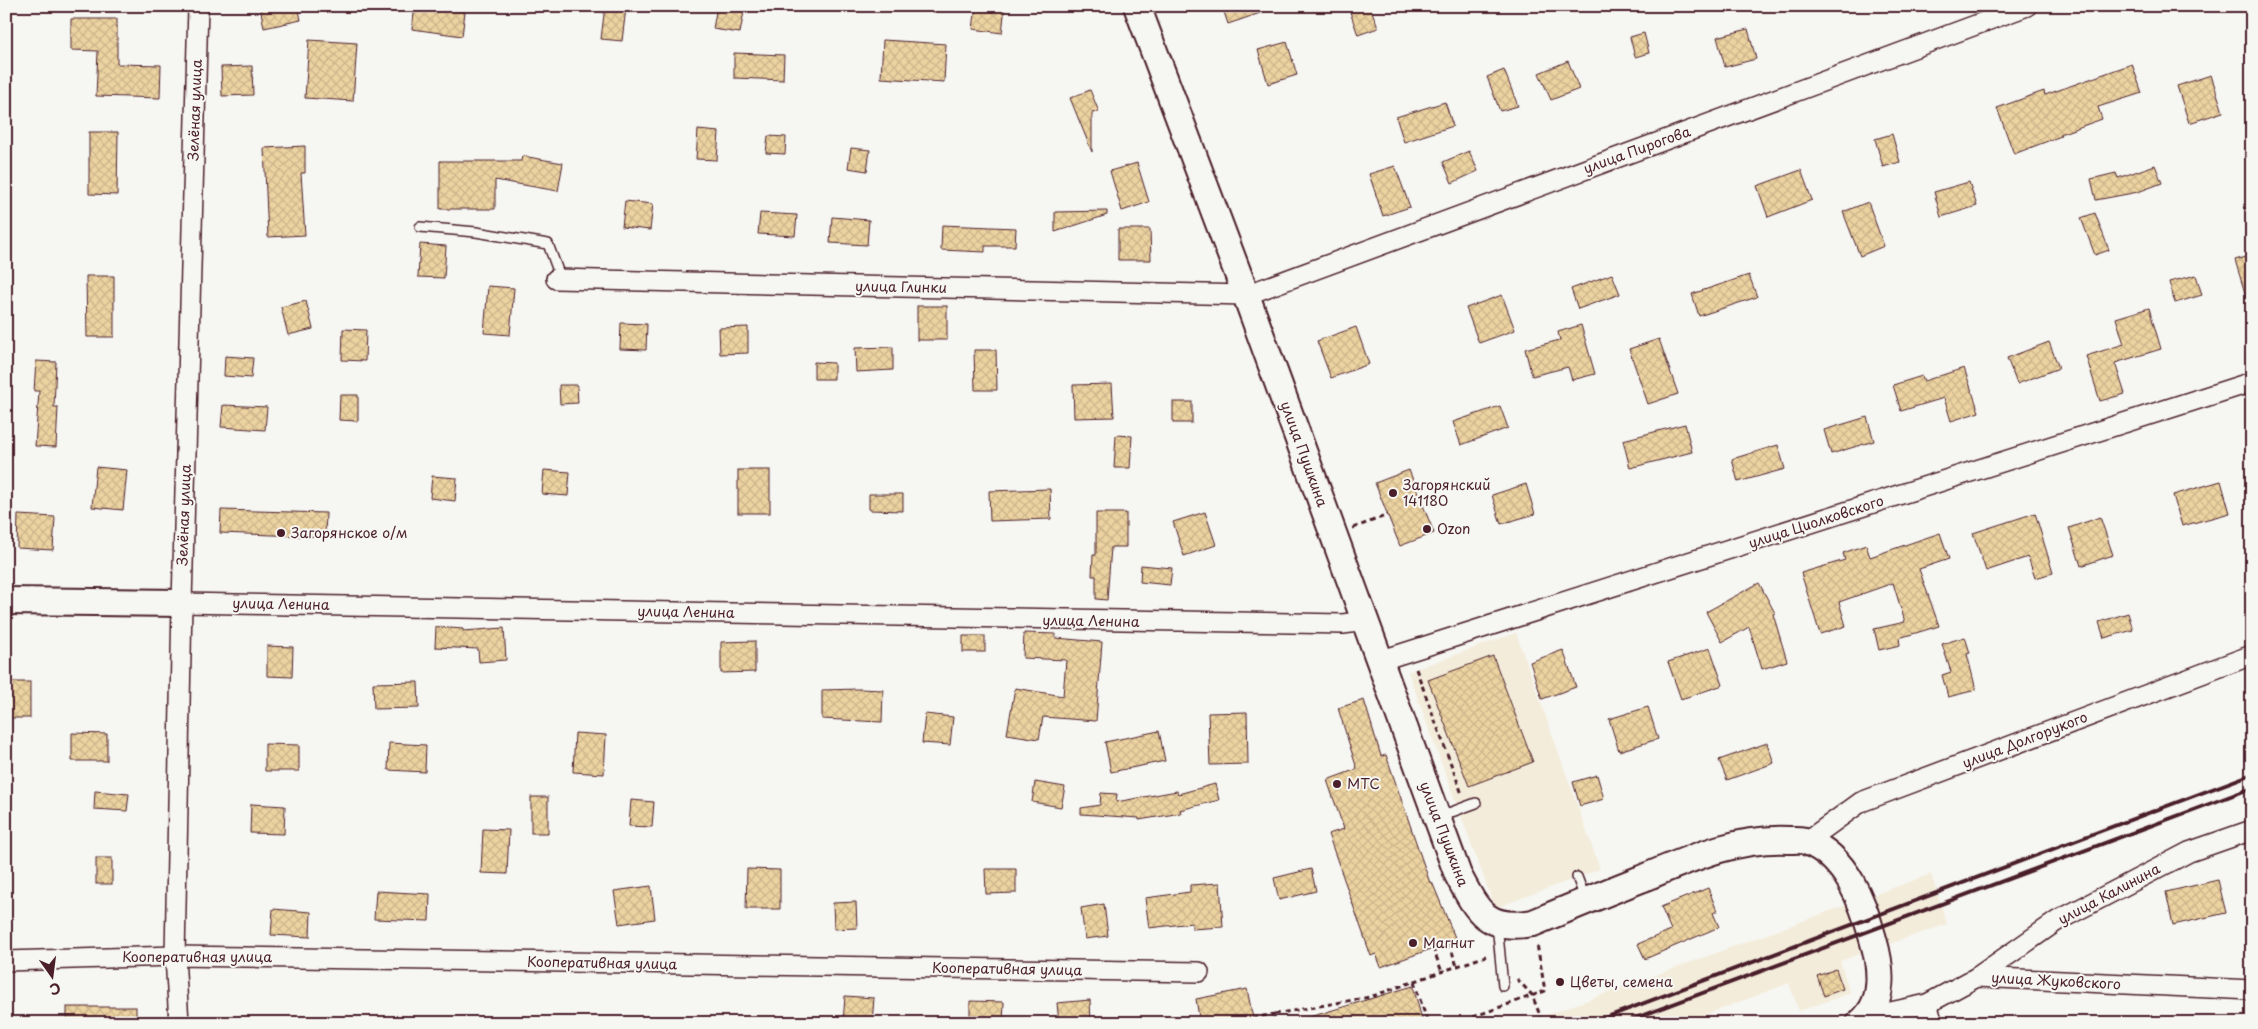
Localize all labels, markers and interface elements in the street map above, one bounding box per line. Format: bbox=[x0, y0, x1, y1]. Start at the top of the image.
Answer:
street label: Зелёная улица bbox=[182, 59, 207, 161]
street label: улица Пирогова bbox=[1580, 120, 1694, 179]
street label: улица Глинки bbox=[855, 275, 947, 298]
street label: улица Пушкина bbox=[1276, 398, 1333, 510]
street label: Зелёная улица bbox=[171, 464, 196, 566]
place label: Загорянский 141180 bbox=[1403, 474, 1491, 511]
marker: Загорянский 141180 bbox=[1387, 487, 1399, 499]
street label: улица Циолковского bbox=[1745, 490, 1886, 553]
place label: Ozon bbox=[1437, 518, 1470, 539]
place label: Загорянское о/м bbox=[291, 522, 407, 543]
marker: Ozon bbox=[1421, 523, 1433, 535]
marker: Загорянское о/м bbox=[275, 527, 287, 539]
street label: улица Ленина bbox=[232, 592, 330, 615]
street label: улица Ленина bbox=[637, 600, 735, 623]
street label: улица Ленина bbox=[1042, 609, 1140, 632]
street label: улица Долгорукого bbox=[1959, 706, 2091, 773]
place label: МТС bbox=[1347, 773, 1380, 794]
marker: МТС bbox=[1331, 778, 1343, 790]
street label: улица Пушкина bbox=[1415, 778, 1474, 890]
street label: улица Калинина bbox=[2054, 858, 2164, 929]
place label: Магнит bbox=[1423, 932, 1475, 953]
marker: Магнит bbox=[1407, 937, 1419, 949]
street label: Кооперативная улица bbox=[122, 946, 272, 967]
street label: Кооперативная улица bbox=[527, 951, 677, 974]
north arrow bbox=[28, 952, 78, 1002]
street label: Кооперативная улица bbox=[932, 957, 1082, 980]
street label: улица Жуковского bbox=[1991, 967, 2121, 994]
place label: Цветы, семена bbox=[1570, 971, 1673, 992]
marker: Цветы, семена bbox=[1554, 976, 1566, 988]
text: С bbox=[48, 978, 63, 1001]

